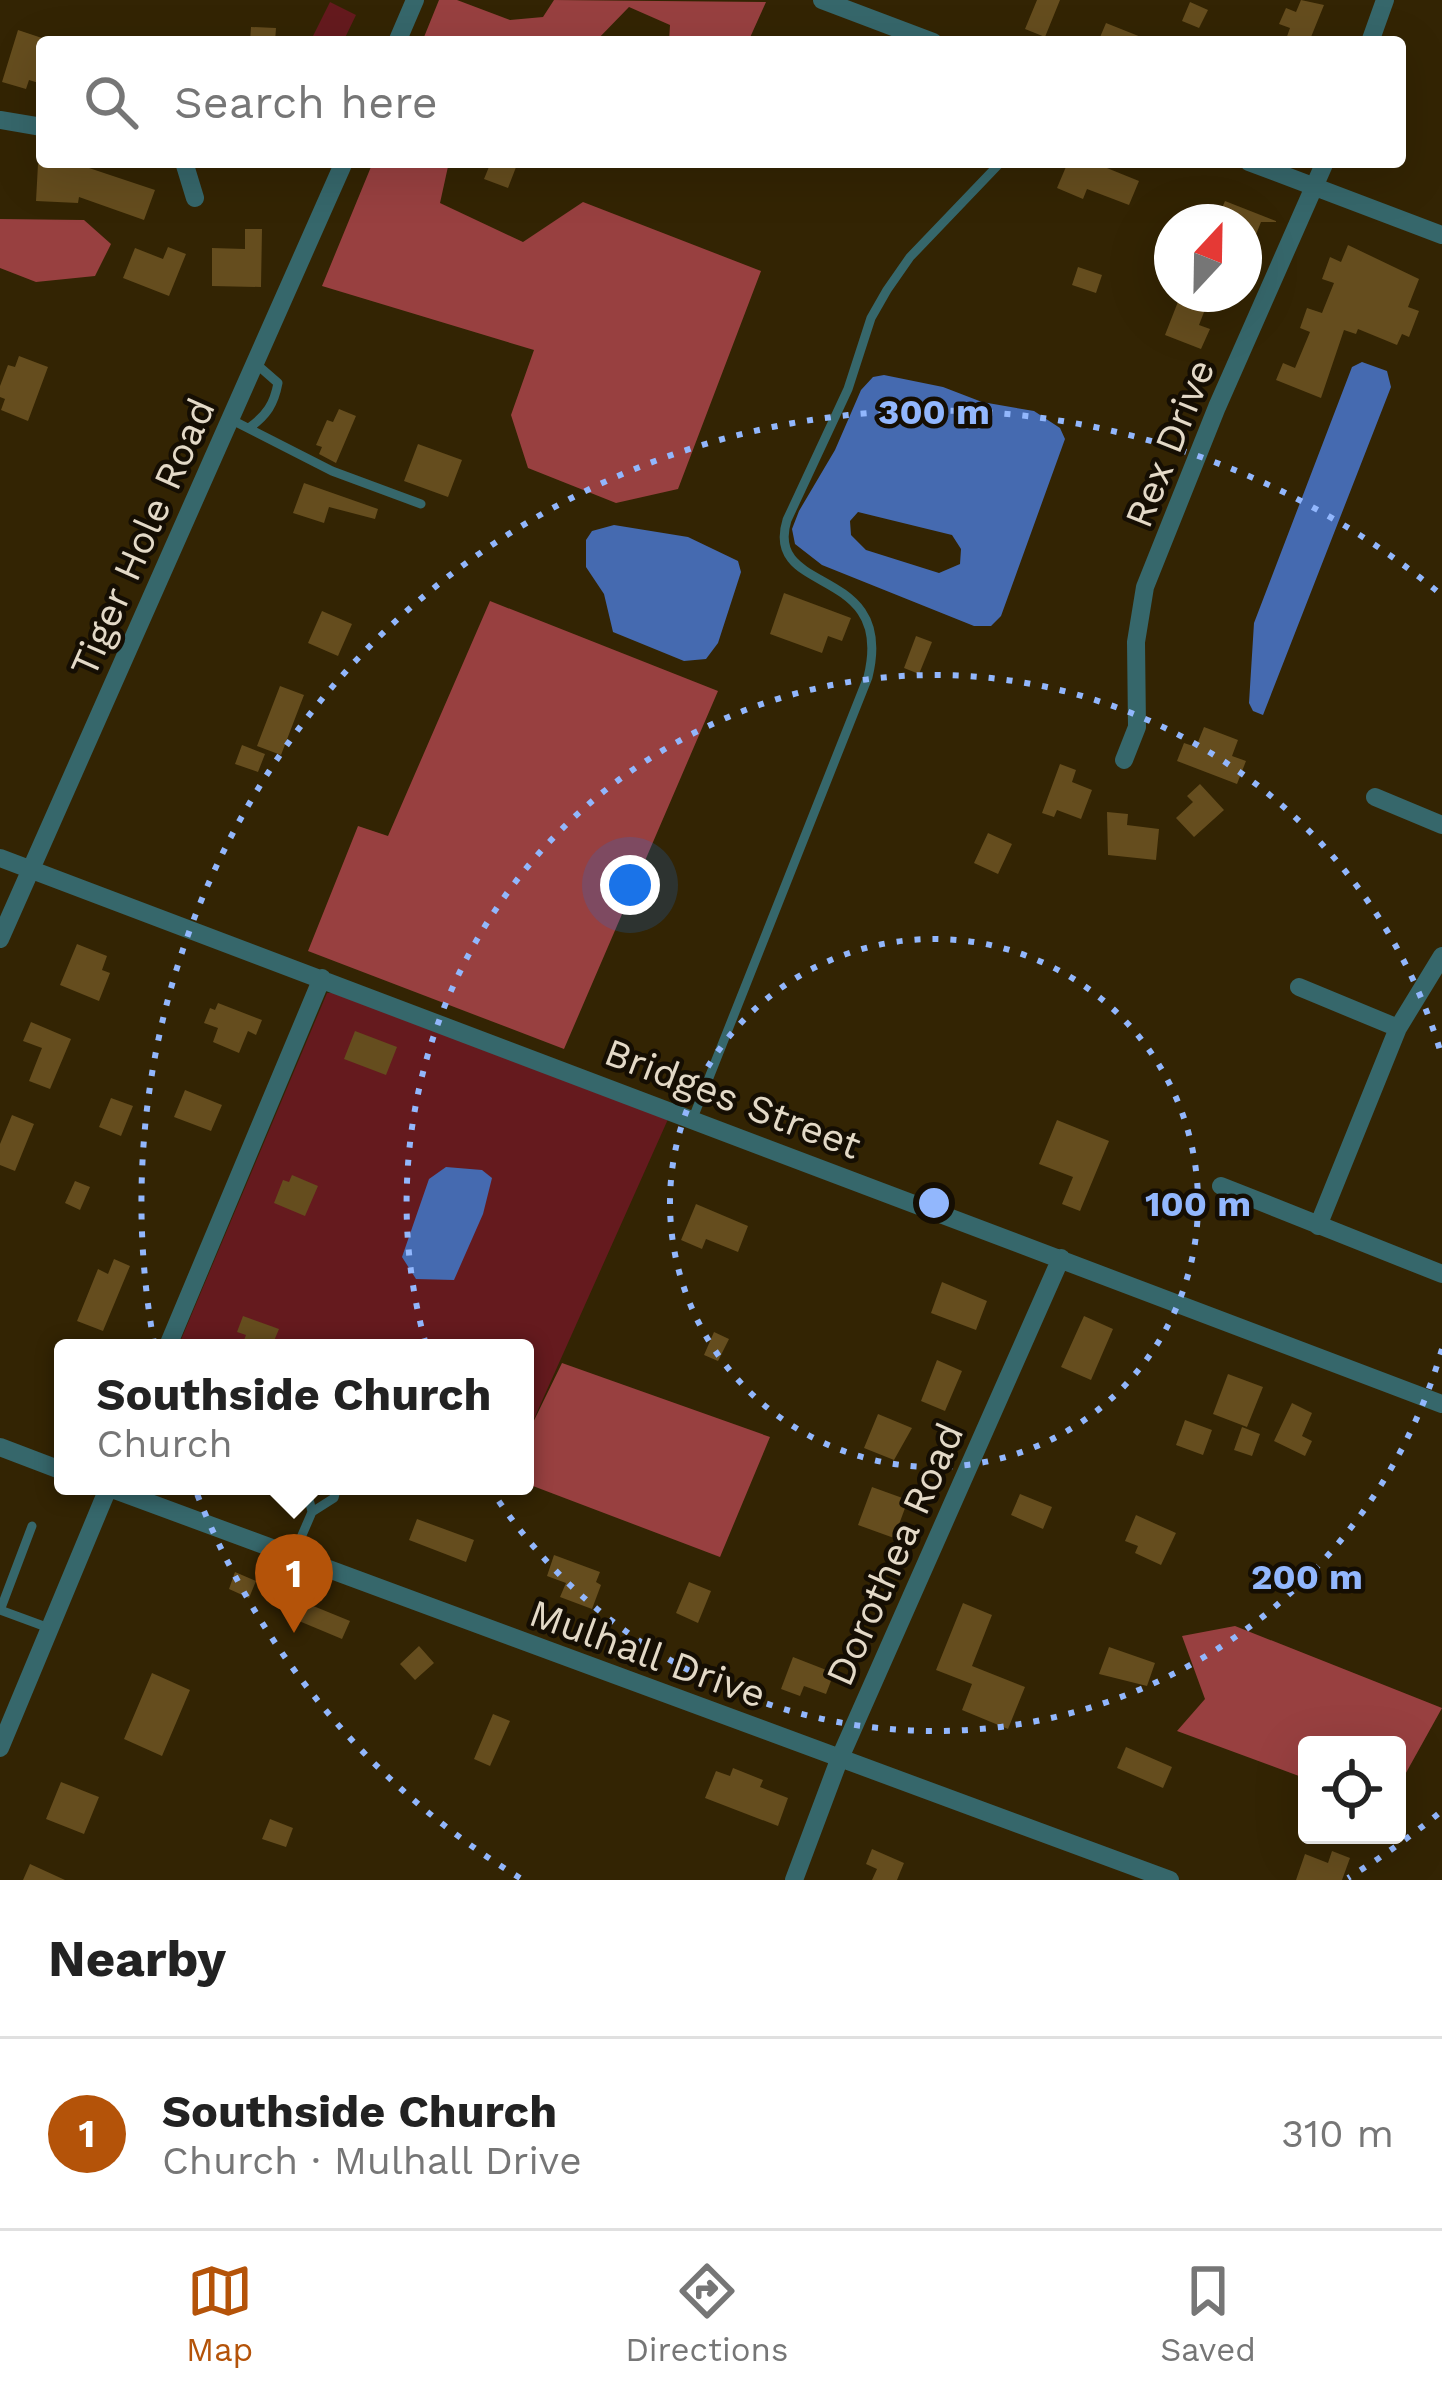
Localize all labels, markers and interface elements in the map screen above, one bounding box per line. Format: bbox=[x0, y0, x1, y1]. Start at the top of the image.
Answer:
search box bbox=[36, 36, 1406, 168]
icon: search bbox=[78, 69, 144, 135]
text: Search here bbox=[174, 76, 438, 129]
north arrow bbox=[1154, 204, 1262, 312]
street label: Rex Drive bbox=[1115, 353, 1224, 534]
street label: Tiger Hole Road bbox=[61, 391, 224, 683]
text: 300 m bbox=[878, 391, 990, 433]
your location bbox=[600, 855, 660, 915]
street label: Bridges Street bbox=[598, 1029, 867, 1168]
centre of rings bbox=[913, 1182, 955, 1224]
text: 100 m bbox=[1145, 1183, 1251, 1225]
popup bbox=[54, 1339, 534, 1495]
text: Southside Church bbox=[96, 1368, 492, 1421]
street label: Dorothea Road bbox=[816, 1416, 972, 1692]
text: Church bbox=[96, 1421, 233, 1466]
pin: 1 bbox=[255, 1534, 333, 1633]
text: 200 m bbox=[1251, 1556, 1363, 1598]
street label: Mulhall Drive bbox=[524, 1590, 772, 1717]
map controls bbox=[1298, 1736, 1406, 1844]
button: locate bbox=[1298, 1736, 1406, 1844]
text: Nearby bbox=[48, 1929, 226, 1988]
text: Southside Church bbox=[162, 2085, 557, 2138]
text: 1 bbox=[79, 2111, 95, 2156]
text: 310 m bbox=[1281, 2111, 1394, 2156]
text: Church · Mulhall Drive bbox=[162, 2138, 582, 2183]
tab: Map bbox=[186, 2258, 253, 2369]
tab: Directions bbox=[625, 2258, 788, 2369]
tab: Saved bbox=[1160, 2258, 1256, 2369]

